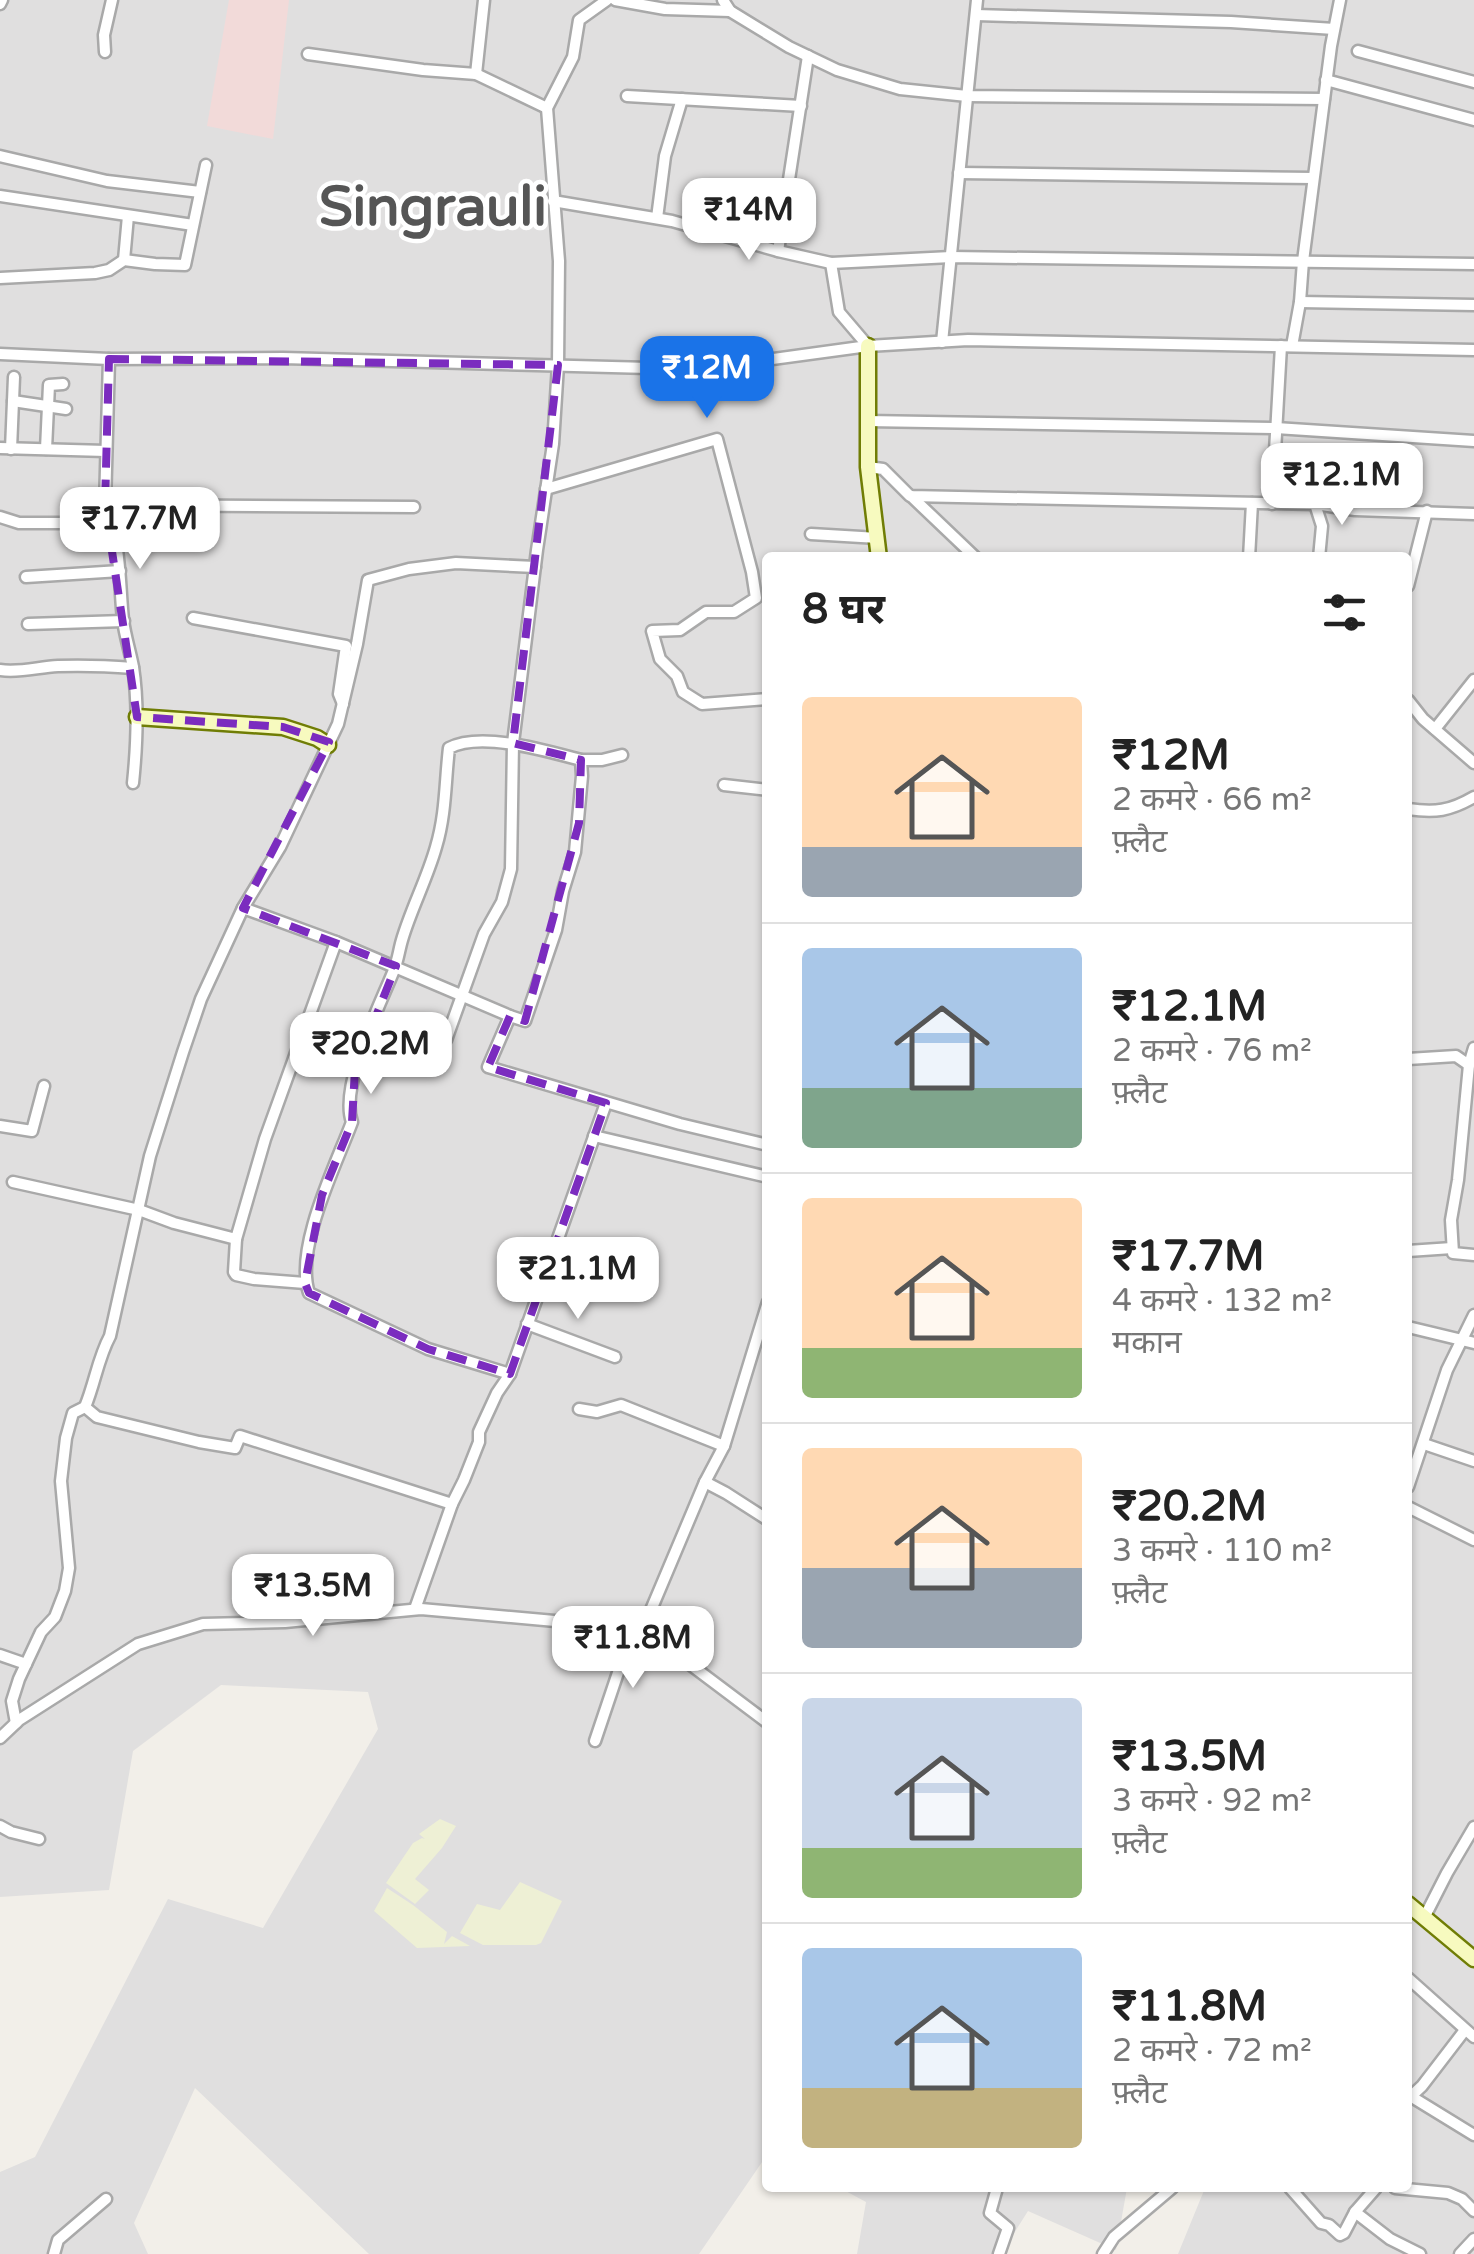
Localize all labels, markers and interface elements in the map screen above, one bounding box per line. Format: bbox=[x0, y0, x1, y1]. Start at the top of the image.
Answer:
district label: Singrauli bbox=[319, 175, 547, 241]
pin: ₹14M bbox=[690, 178, 808, 263]
text: ₹14M bbox=[704, 191, 794, 229]
pin: ₹12M bbox=[648, 336, 766, 421]
text: ₹12M bbox=[662, 349, 752, 387]
pin: ₹12.1M bbox=[1261, 443, 1423, 528]
text: ₹12.1M bbox=[1283, 456, 1401, 494]
pin: ₹17.7M bbox=[59, 487, 221, 572]
text: ₹17.7M bbox=[82, 500, 198, 538]
text: 8 घर bbox=[802, 584, 885, 635]
icon: filters bbox=[1317, 585, 1372, 640]
text: ₹12M bbox=[1112, 730, 1230, 781]
icon: home bbox=[882, 737, 1002, 857]
text: 2 कमरे · 66 m² bbox=[1112, 781, 1312, 819]
text: फ़्लैट bbox=[1112, 823, 1167, 861]
text: ₹12.1M bbox=[1112, 981, 1267, 1032]
icon: home bbox=[882, 988, 1002, 1108]
pin: ₹20.2M bbox=[290, 1012, 452, 1097]
text: ₹20.2M bbox=[312, 1025, 430, 1063]
text: 2 कमरे · 76 m² bbox=[1112, 1032, 1312, 1070]
text: फ़्लैट bbox=[1112, 1074, 1167, 1112]
text: ₹17.7M bbox=[1112, 1231, 1265, 1282]
pin: ₹21.1M bbox=[497, 1237, 659, 1322]
icon: home bbox=[882, 1238, 1002, 1358]
text: ₹21.1M bbox=[519, 1250, 637, 1288]
text: 4 कमरे · 132 m² bbox=[1112, 1282, 1332, 1320]
text: मकान bbox=[1112, 1324, 1182, 1362]
text: ₹20.2M bbox=[1112, 1481, 1267, 1532]
icon: home bbox=[882, 1488, 1002, 1608]
text: 3 कमरे · 110 m² bbox=[1112, 1532, 1332, 1570]
pin: ₹13.5M bbox=[232, 1554, 394, 1639]
text: ₹13.5M bbox=[254, 1567, 372, 1605]
text: फ़्लैट bbox=[1112, 1574, 1167, 1612]
pin: ₹11.8M bbox=[552, 1606, 714, 1691]
text: ₹11.8M bbox=[574, 1619, 692, 1657]
text: ₹13.5M bbox=[1112, 1731, 1267, 1782]
icon: home bbox=[882, 1738, 1002, 1858]
text: 3 कमरे · 92 m² bbox=[1112, 1782, 1312, 1820]
text: फ़्लैट bbox=[1112, 1824, 1167, 1862]
text: ₹11.8M bbox=[1112, 1981, 1267, 2032]
icon: home bbox=[882, 1988, 1002, 2108]
text: 2 कमरे · 72 m² bbox=[1112, 2032, 1312, 2070]
text: फ़्लैट bbox=[1112, 2074, 1167, 2112]

